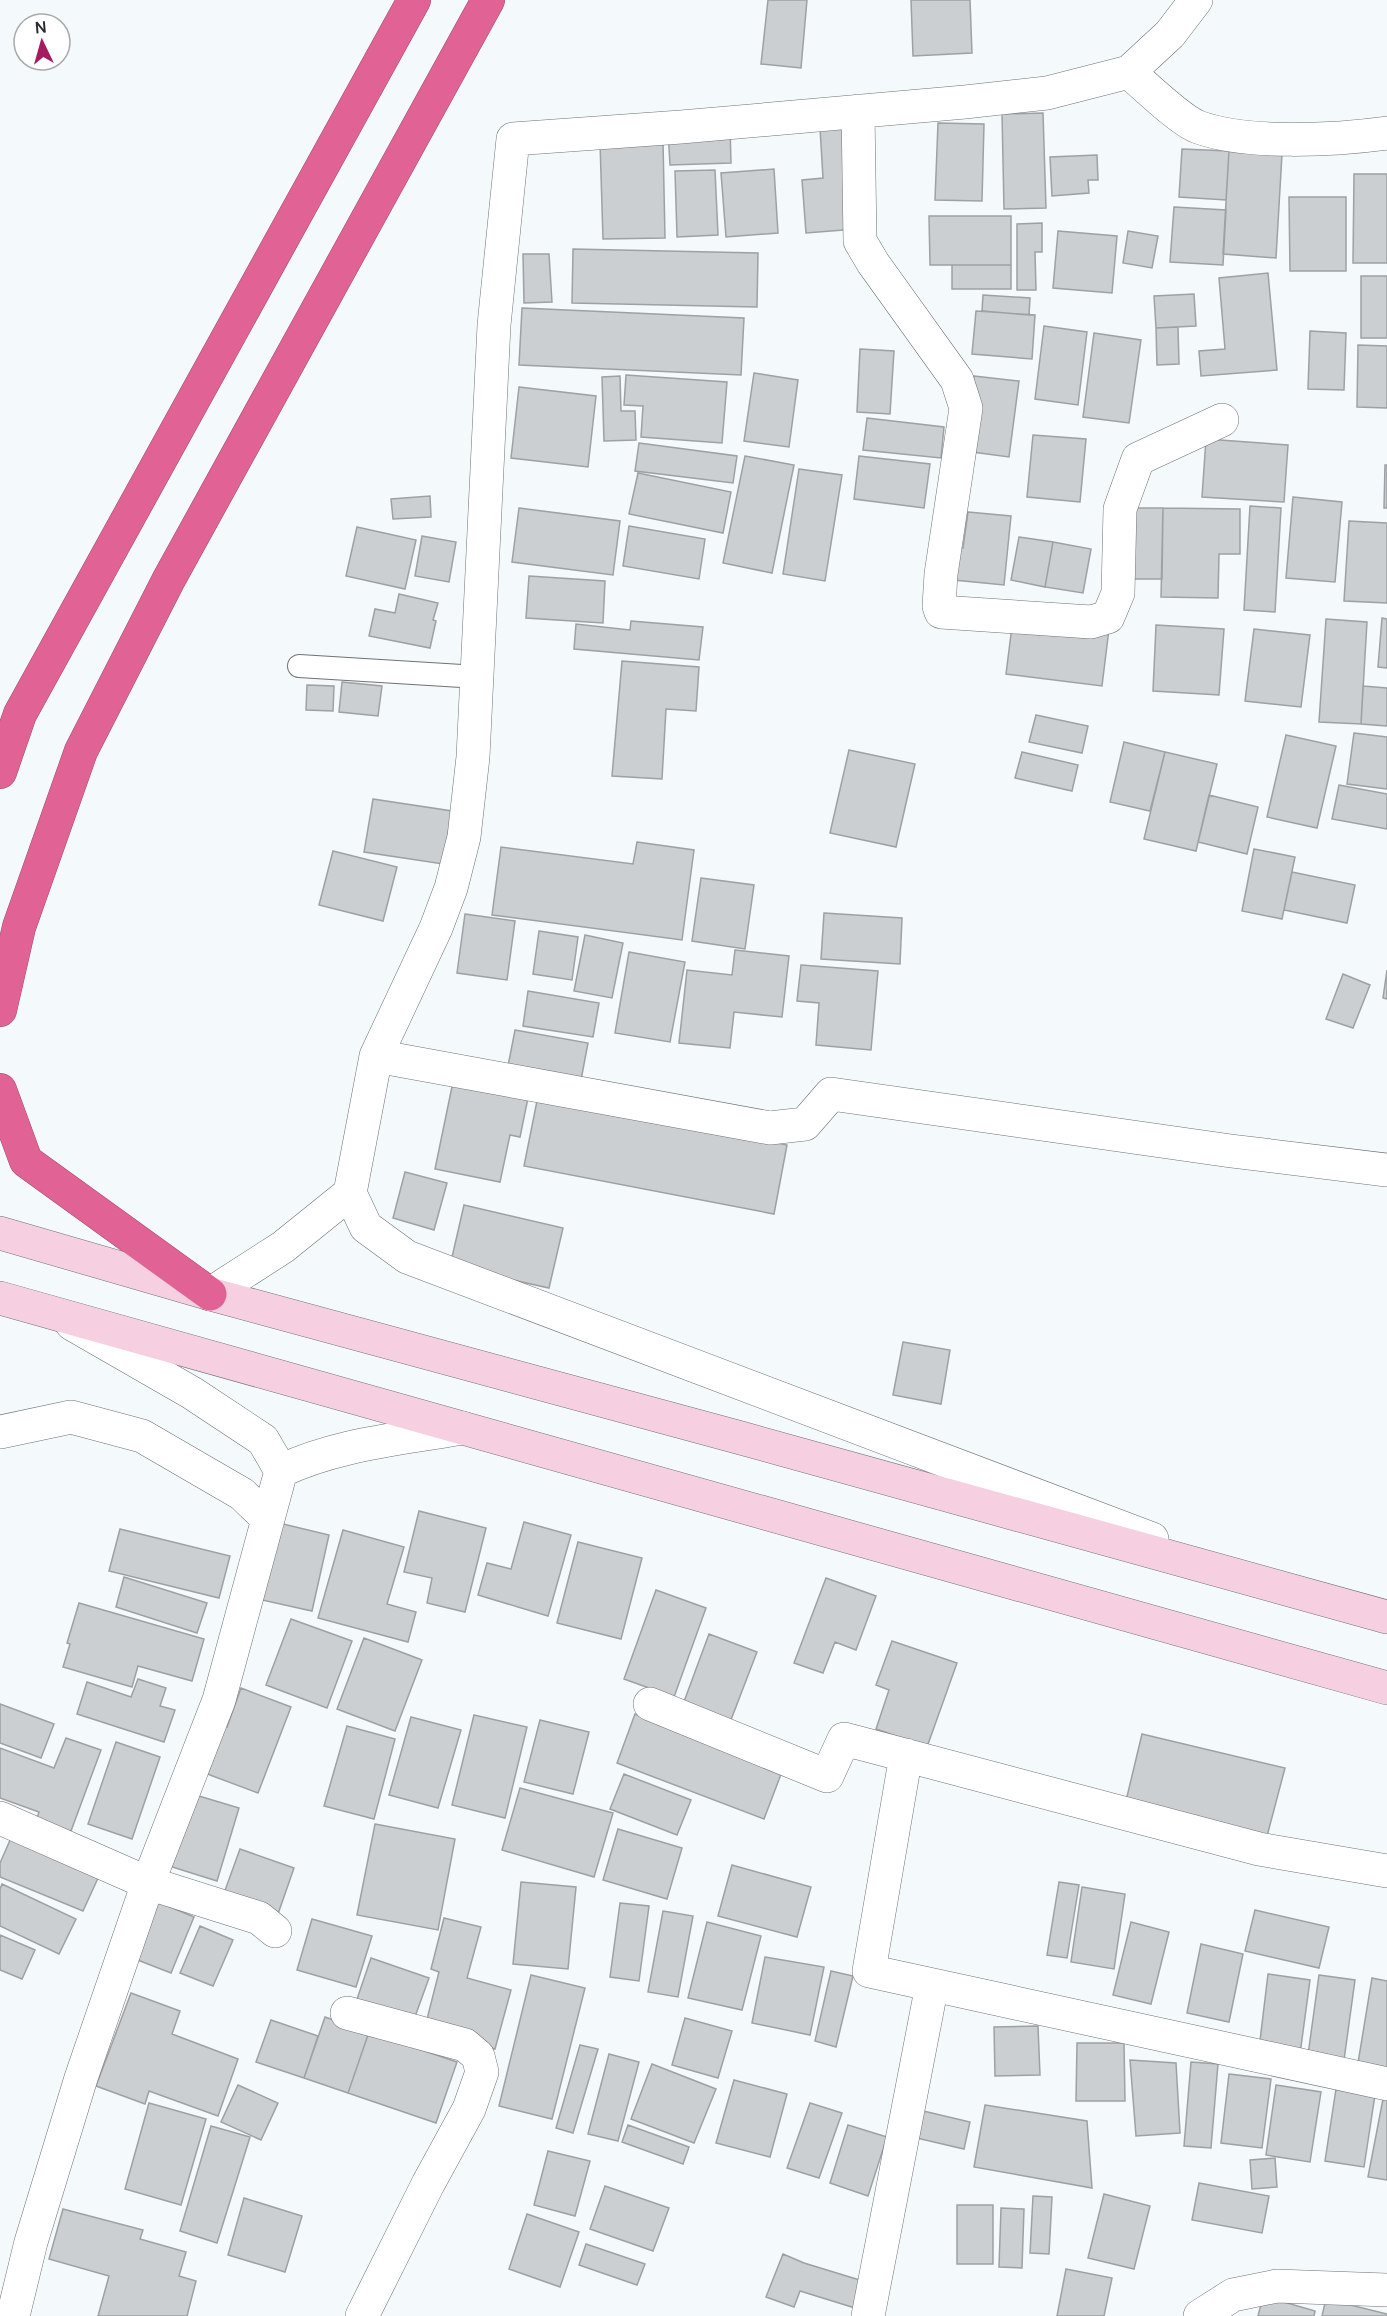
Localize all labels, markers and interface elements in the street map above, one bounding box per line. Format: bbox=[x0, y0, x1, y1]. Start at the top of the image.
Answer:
north arrow bbox=[12, 12, 72, 72]
text: N bbox=[34, 16, 47, 39]

